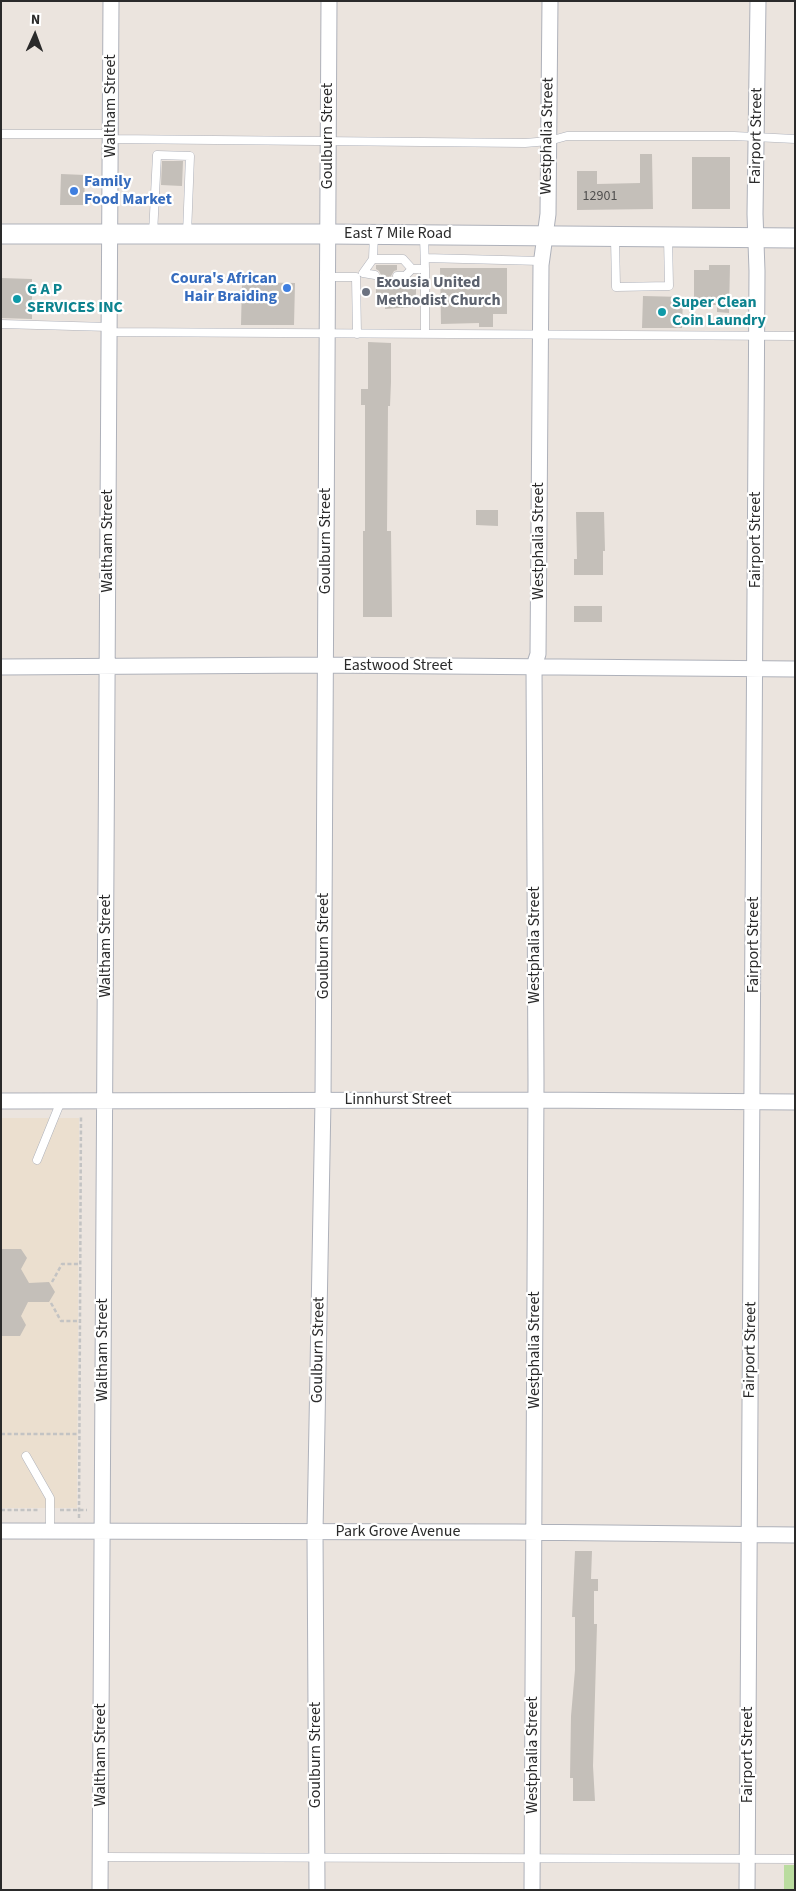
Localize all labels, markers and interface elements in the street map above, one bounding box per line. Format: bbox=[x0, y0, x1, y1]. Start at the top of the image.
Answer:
north arrow bbox=[10, 10, 60, 60]
text: N bbox=[31, 10, 41, 30]
street label: Waltham Street bbox=[101, 54, 121, 158]
street label: Westphalia Street bbox=[537, 77, 559, 195]
street label: Goulburn Street bbox=[318, 83, 338, 189]
street label: Fairport Street bbox=[747, 87, 767, 185]
place label: Family Food Market bbox=[84, 172, 172, 210]
marker: Family Food Market bbox=[68, 185, 80, 197]
house number: 12901 bbox=[583, 189, 617, 205]
street label: East 7 Mile Road bbox=[344, 224, 452, 244]
place label: Coura's African Hair Braiding bbox=[170, 269, 277, 307]
place label: Exousia United Methodist Church bbox=[376, 273, 501, 311]
place label: G A P SERVICES INC bbox=[27, 280, 123, 318]
marker: Coura's African Hair Braiding bbox=[281, 282, 293, 294]
marker: Exousia United Methodist Church bbox=[360, 286, 372, 298]
marker: G A P SERVICES INC bbox=[11, 293, 23, 305]
place label: Super Clean Coin Laundry bbox=[672, 293, 766, 331]
marker: Super Clean Coin Laundry bbox=[656, 306, 668, 318]
street label: Westphalia Street bbox=[529, 482, 549, 600]
street label: Goulburn Street bbox=[316, 488, 336, 594]
street label: Waltham Street bbox=[98, 489, 118, 593]
street label: Fairport Street bbox=[746, 492, 766, 588]
street label: Eastwood Street bbox=[343, 656, 453, 676]
street label: Westphalia Street bbox=[525, 886, 545, 1004]
street label: Goulburn Street bbox=[314, 893, 334, 999]
street label: Waltham Street bbox=[96, 894, 116, 998]
street label: Fairport Street bbox=[744, 897, 764, 993]
street label: Linnhurst Street bbox=[344, 1090, 452, 1110]
street label: Westphalia Street bbox=[525, 1291, 545, 1409]
street label: Goulburn Street bbox=[308, 1297, 330, 1403]
street label: Waltham Street bbox=[93, 1298, 113, 1402]
street label: Fairport Street bbox=[741, 1301, 761, 1399]
street label: Park Grove Avenue bbox=[336, 1522, 460, 1542]
street label: Westphalia Street bbox=[523, 1696, 543, 1814]
street label: Goulburn Street bbox=[306, 1702, 326, 1808]
street label: Waltham Street bbox=[91, 1703, 111, 1807]
street label: Fairport Street bbox=[738, 1707, 758, 1803]

